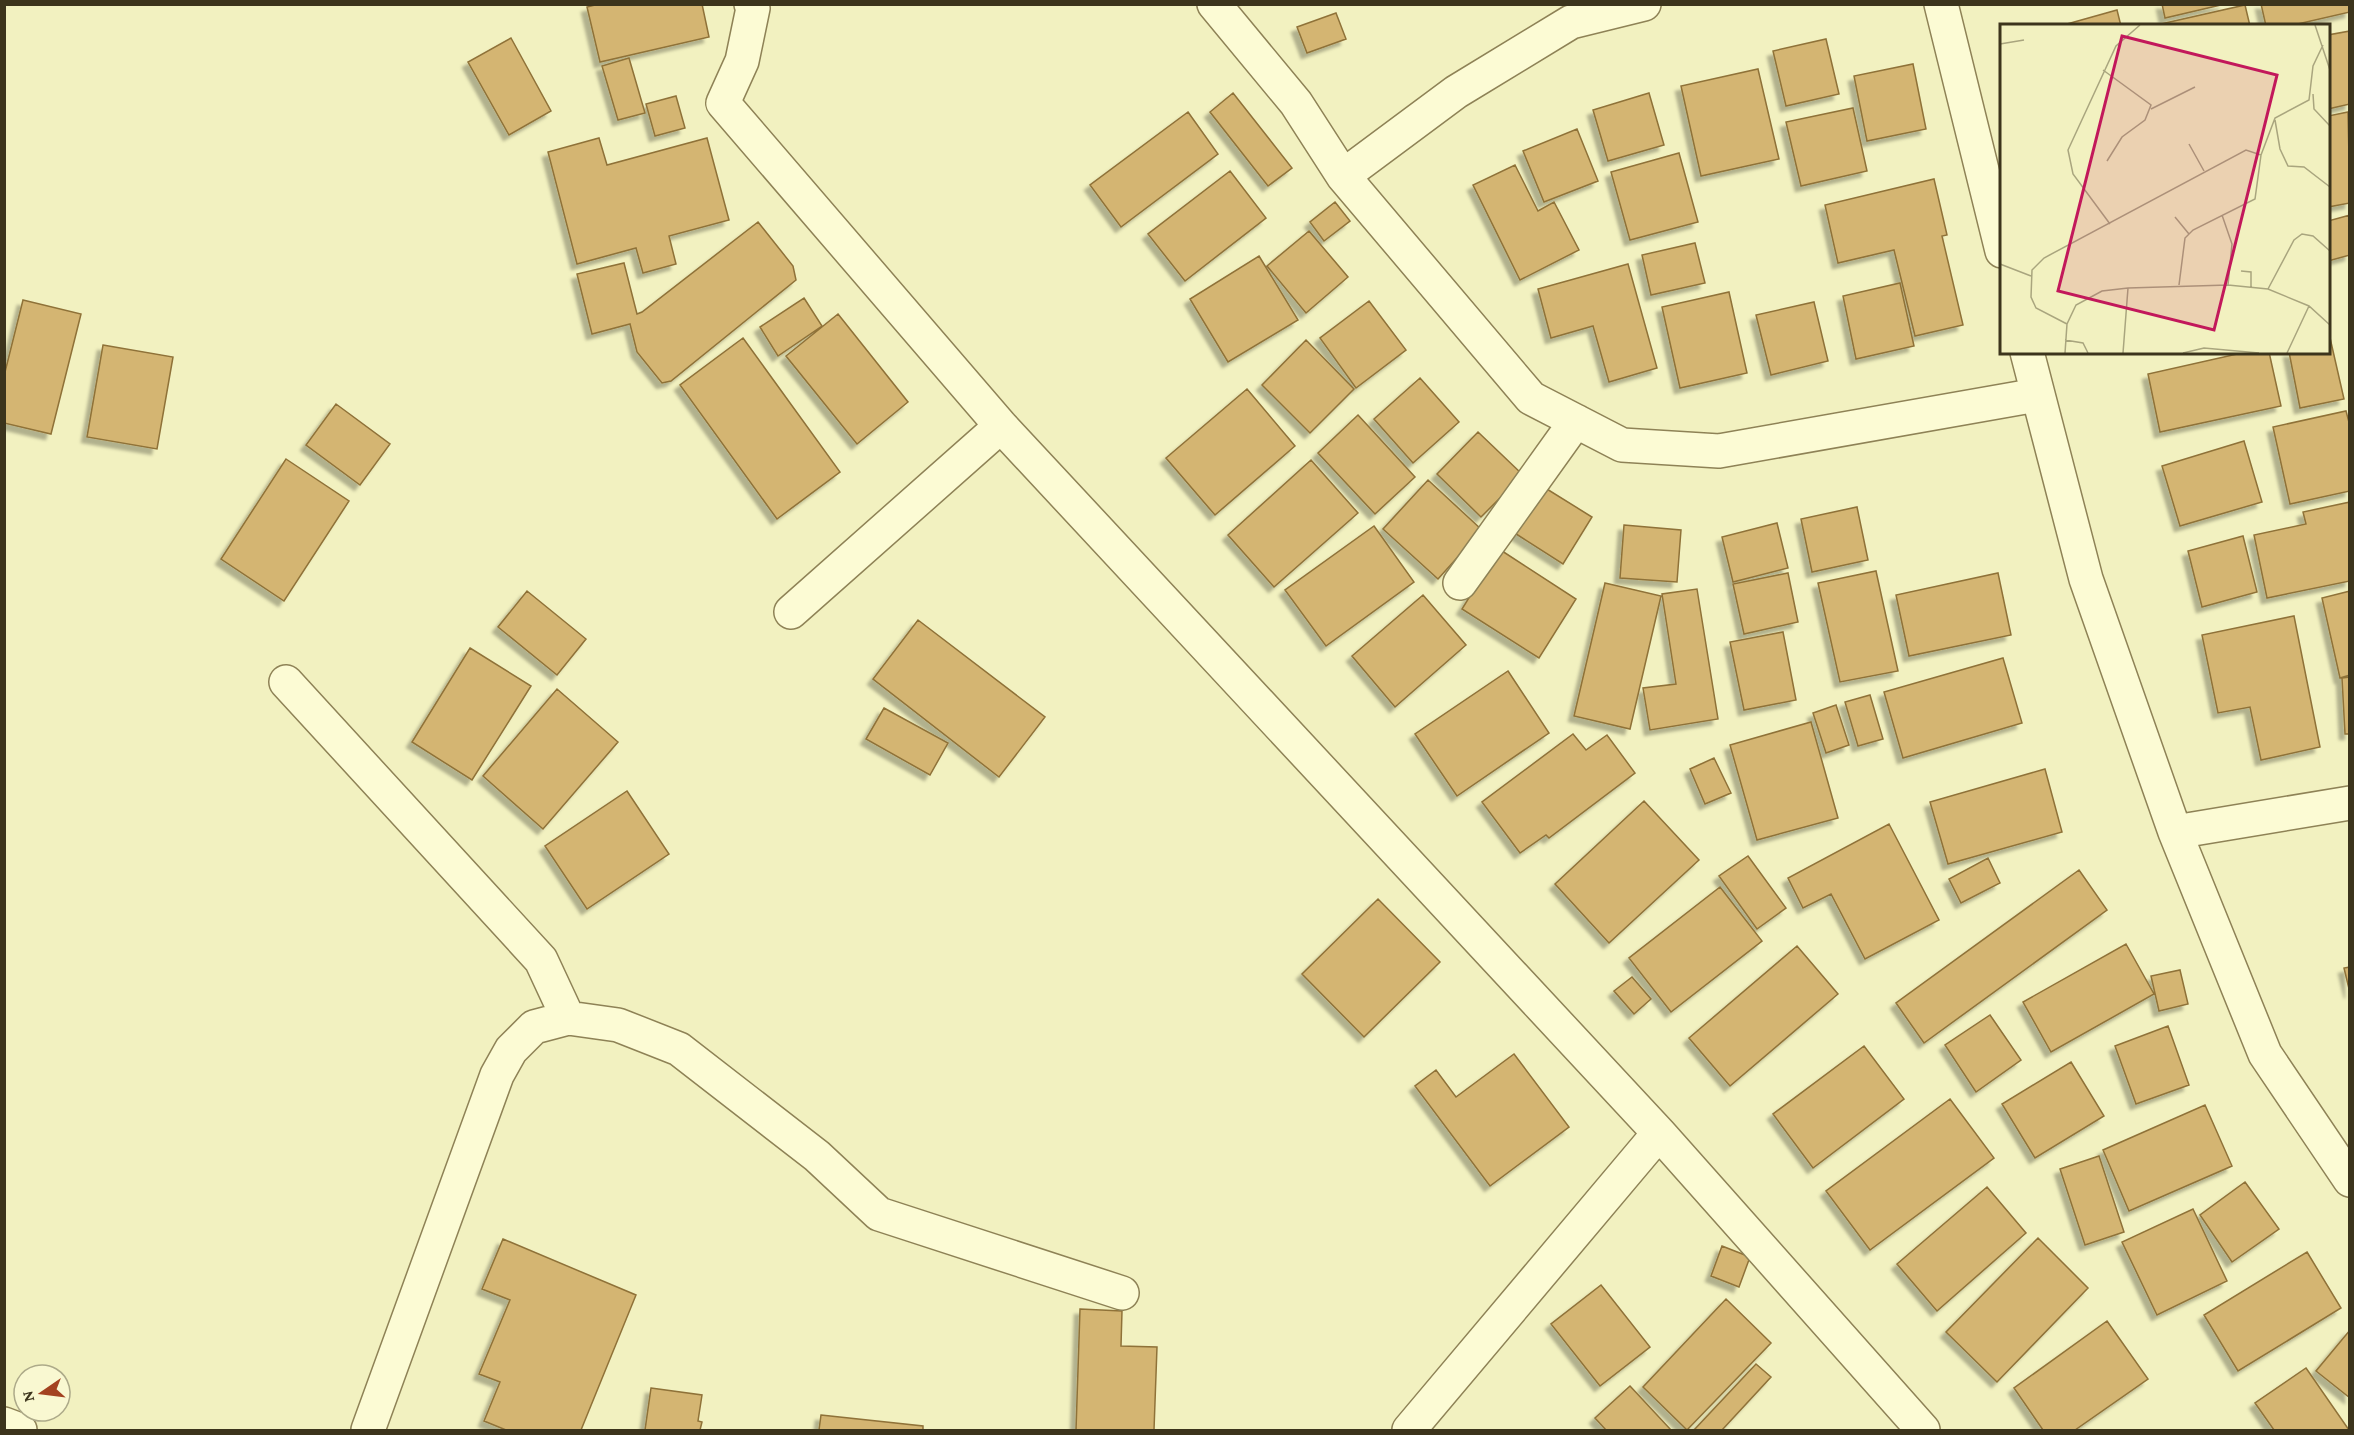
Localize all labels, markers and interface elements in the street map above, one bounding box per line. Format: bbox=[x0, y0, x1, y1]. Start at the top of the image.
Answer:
inset map bbox=[2000, 24, 2330, 354]
north arrow bbox=[12, 1363, 72, 1423]
text: N bbox=[18, 1389, 37, 1404]

